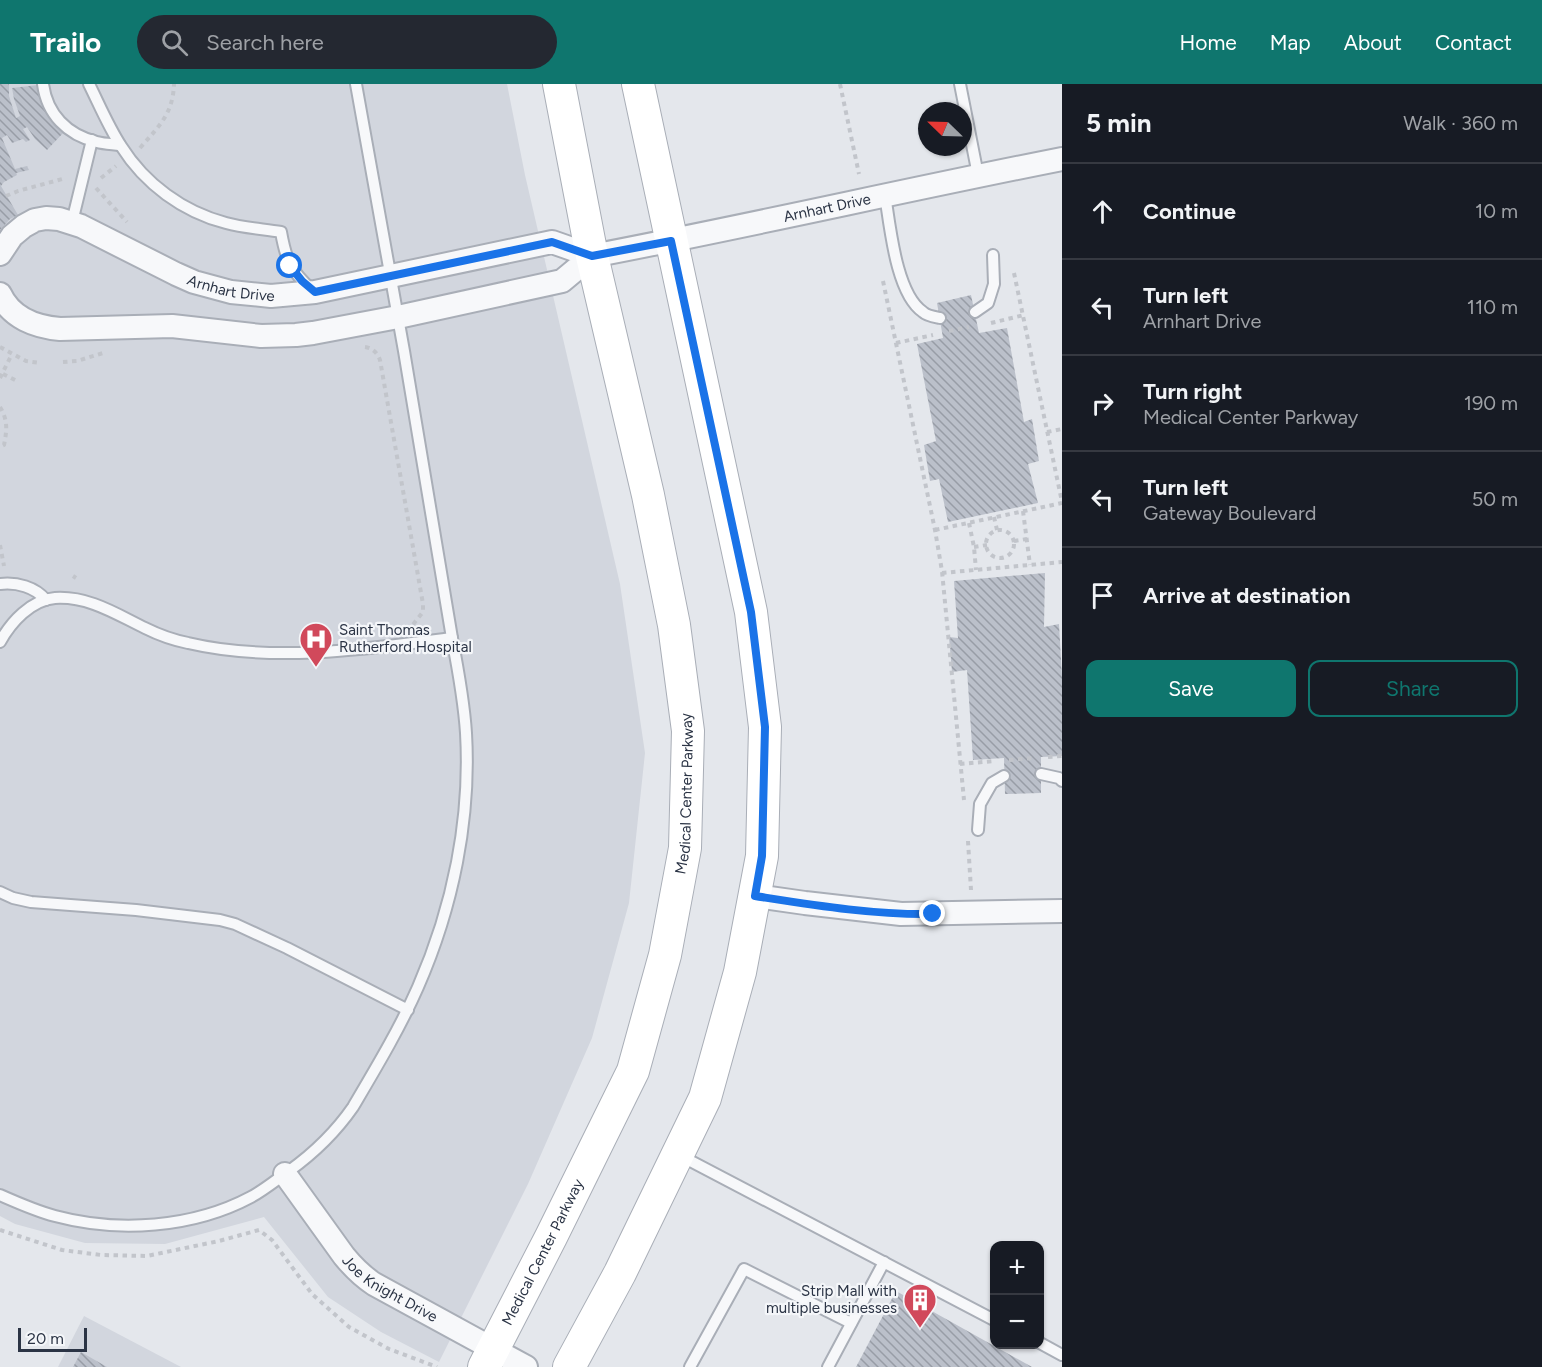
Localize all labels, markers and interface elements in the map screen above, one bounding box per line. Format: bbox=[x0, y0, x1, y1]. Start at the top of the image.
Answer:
search box bbox=[137, 15, 557, 69]
text: Trailo bbox=[30, 25, 101, 59]
icon: search bbox=[158, 26, 191, 59]
text: Search here bbox=[206, 29, 324, 56]
text: Home bbox=[1180, 30, 1237, 55]
text: Map bbox=[1270, 30, 1311, 55]
text: About bbox=[1344, 30, 1402, 55]
text: Contact bbox=[1435, 30, 1512, 55]
north arrow bbox=[918, 102, 972, 156]
text: 5 min bbox=[1086, 107, 1152, 139]
text: Walk · 360 m bbox=[1403, 111, 1518, 135]
street label: Arnhart Drive bbox=[782, 190, 872, 226]
icon: ahead bbox=[1086, 195, 1119, 228]
text: Continue bbox=[1143, 198, 1236, 225]
text: 10 m bbox=[1475, 199, 1518, 223]
route start bbox=[276, 252, 302, 278]
street label: Arnhart Drive bbox=[184, 271, 276, 305]
text: Turn left bbox=[1143, 282, 1229, 309]
icon: left bbox=[1086, 291, 1119, 324]
text: 110 m bbox=[1467, 295, 1518, 319]
text: Arnhart Drive bbox=[1143, 309, 1261, 333]
text: Turn right bbox=[1143, 378, 1242, 405]
icon: right bbox=[1086, 387, 1119, 420]
text: 190 m bbox=[1464, 391, 1518, 415]
text: Medical Center Parkway bbox=[1143, 405, 1358, 429]
text: Turn left bbox=[1143, 474, 1229, 501]
icon: left bbox=[1086, 483, 1119, 516]
text: 50 m bbox=[1472, 487, 1518, 511]
text: Gateway Boulevard bbox=[1143, 501, 1316, 525]
icon: arrive bbox=[1086, 579, 1119, 612]
text: Arrive at destination bbox=[1143, 582, 1351, 609]
hospital icon: Saint Thomas Rutherford Hospital bbox=[298, 621, 334, 668]
place label: Saint Thomas Rutherford Hospital bbox=[339, 621, 472, 656]
button: Save bbox=[1086, 660, 1296, 717]
button: Share bbox=[1308, 660, 1518, 717]
street label: Medical Center Parkway bbox=[671, 712, 697, 876]
route end bbox=[919, 900, 945, 926]
street label: Medical Center Parkway bbox=[498, 1176, 587, 1328]
map controls bbox=[990, 1241, 1044, 1349]
button: + bbox=[990, 1241, 1044, 1295]
street label: Joe Knight Drive bbox=[338, 1252, 441, 1326]
place label: Strip Mall with multiple businesses bbox=[766, 1282, 897, 1317]
building icon: Strip Mall with multiple businesses bbox=[902, 1282, 938, 1329]
button: − bbox=[990, 1295, 1044, 1349]
scale bar bbox=[18, 1325, 87, 1352]
text: 20 m bbox=[27, 1329, 64, 1348]

